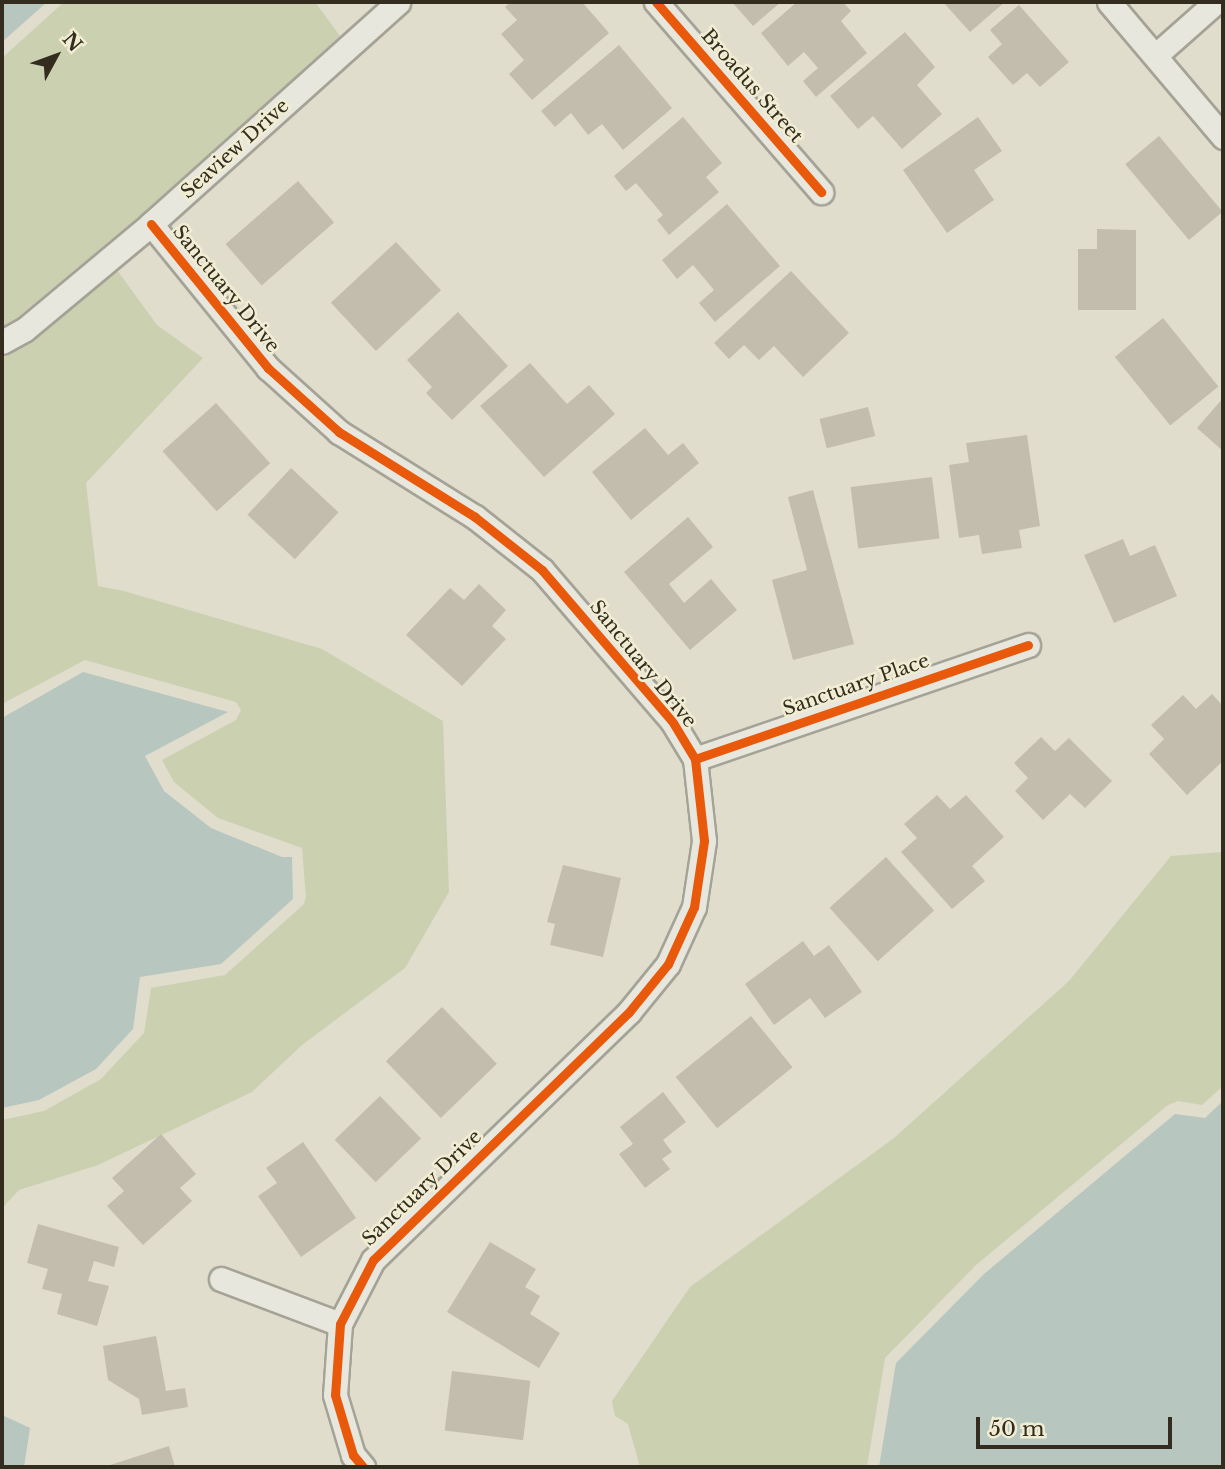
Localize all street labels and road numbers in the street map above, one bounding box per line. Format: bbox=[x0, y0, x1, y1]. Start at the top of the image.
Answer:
street label: Broadus Street bbox=[696, 24, 808, 148]
street label: Seaview Drive bbox=[176, 94, 294, 204]
street label: Sanctuary Drive bbox=[168, 221, 284, 357]
street label: Sanctuary Drive bbox=[585, 596, 701, 732]
street label: Sanctuary Place bbox=[779, 649, 933, 721]
street label: Sanctuary Drive bbox=[357, 1125, 487, 1251]

